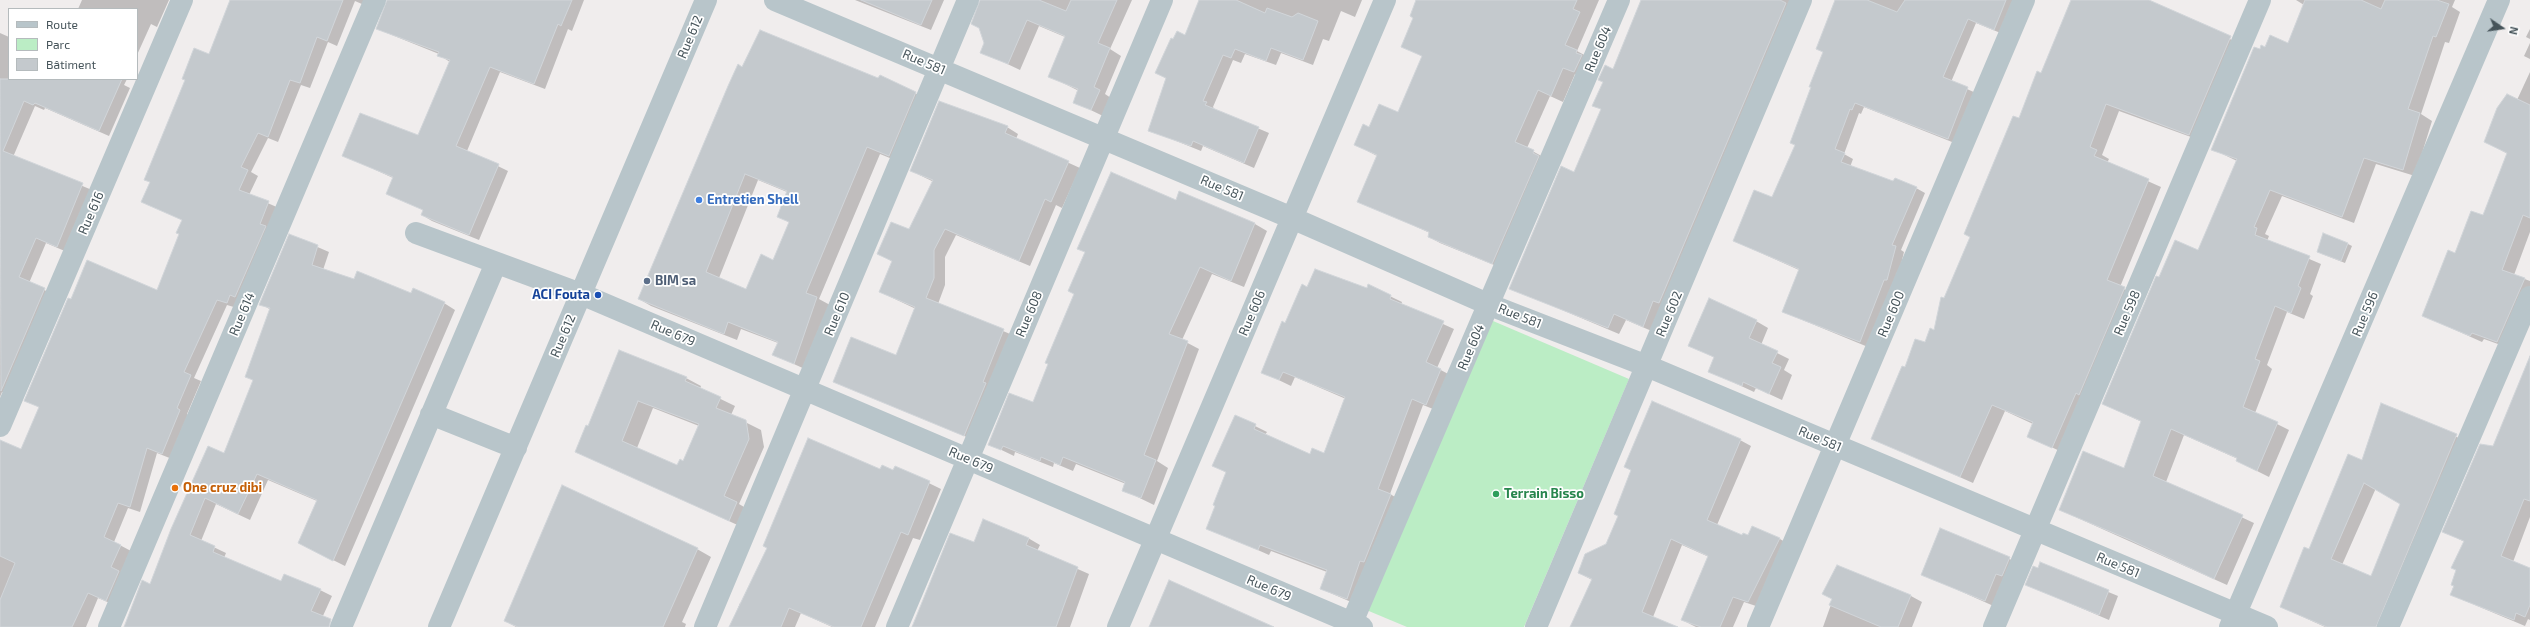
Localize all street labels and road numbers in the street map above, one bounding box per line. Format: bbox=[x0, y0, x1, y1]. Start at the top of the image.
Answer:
street label: Rue 612 bbox=[674, 13, 706, 61]
street label: Rue 604 bbox=[1581, 24, 1615, 74]
street label: Rue 581 bbox=[900, 46, 948, 78]
street label: Rue 581 bbox=[1198, 172, 1246, 204]
street label: Rue 616 bbox=[75, 189, 107, 237]
street label: Rue 606 bbox=[1235, 288, 1269, 338]
street label: Rue 598 bbox=[2111, 288, 2143, 338]
street label: Rue 608 bbox=[1012, 289, 1046, 339]
street label: Rue 602 bbox=[1652, 289, 1686, 339]
street label: Rue 600 bbox=[1874, 289, 1908, 339]
street label: Rue 596 bbox=[2349, 289, 2381, 339]
street label: Rue 614 bbox=[226, 290, 258, 338]
street label: Rue 610 bbox=[821, 290, 853, 338]
street label: Rue 581 bbox=[1496, 300, 1544, 332]
street label: Rue 612 bbox=[547, 312, 579, 360]
street label: Rue 679 bbox=[648, 317, 698, 349]
street label: Rue 604 bbox=[1454, 322, 1488, 372]
street label: Rue 581 bbox=[1796, 423, 1844, 455]
street label: Rue 679 bbox=[946, 444, 996, 476]
street label: Rue 581 bbox=[2094, 549, 2142, 581]
street label: Rue 679 bbox=[1244, 572, 1294, 604]

